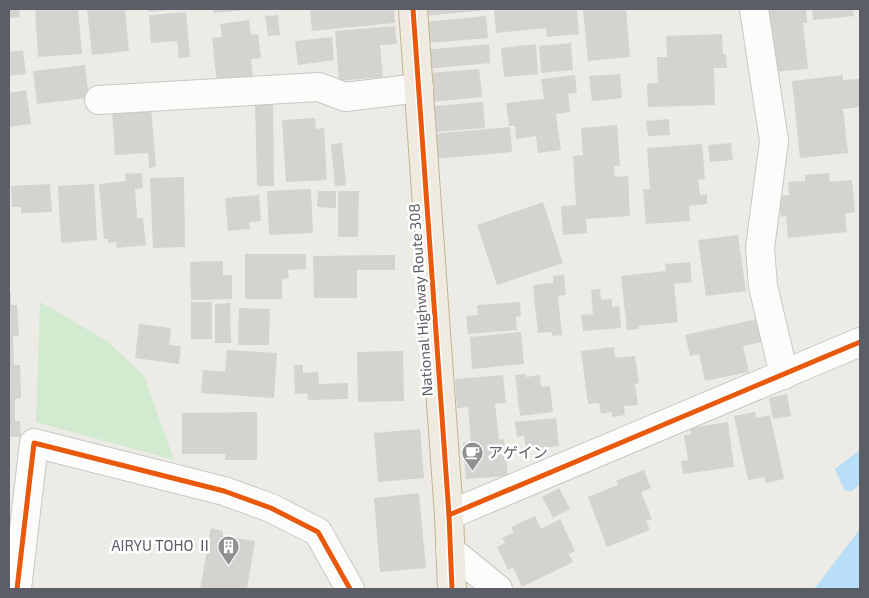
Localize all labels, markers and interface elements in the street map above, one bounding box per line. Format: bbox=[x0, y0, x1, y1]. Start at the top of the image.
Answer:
street label: National Highway Route 308 bbox=[404, 203, 436, 397]
cafe icon: アゲイン bbox=[460, 441, 484, 472]
place label: アゲイン bbox=[488, 443, 548, 461]
building icon: AIRYU TOHO Ⅱ bbox=[216, 534, 240, 565]
place label: AIRYU TOHO Ⅱ bbox=[111, 536, 212, 554]

